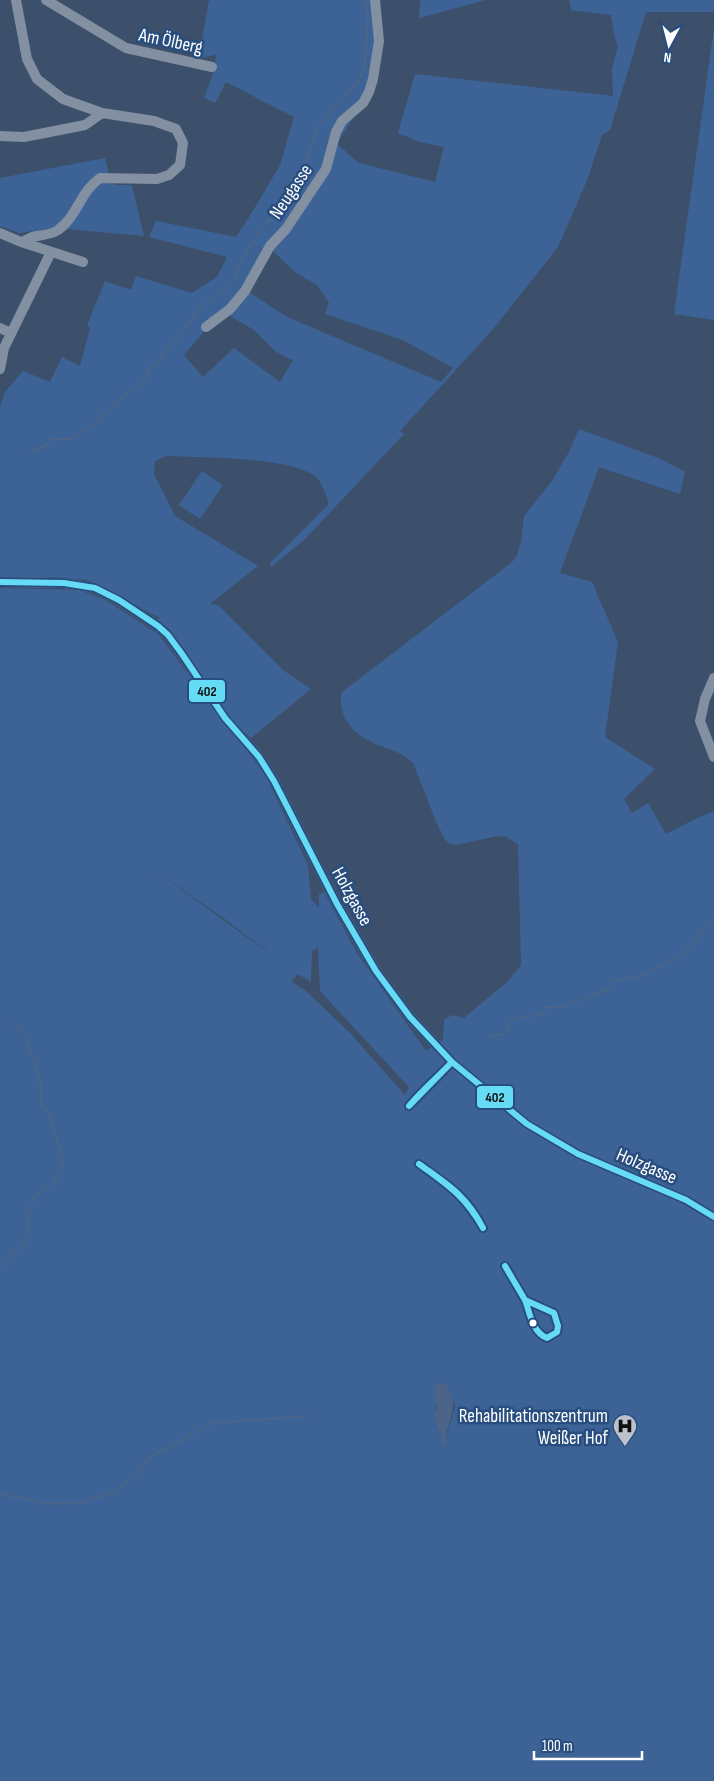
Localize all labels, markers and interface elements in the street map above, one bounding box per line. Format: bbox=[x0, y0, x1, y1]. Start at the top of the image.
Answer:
north arrow bbox=[644, 20, 694, 70]
street label: Am Ölberg bbox=[136, 23, 205, 60]
text: N bbox=[663, 49, 672, 66]
street label: Neugasse bbox=[265, 160, 318, 224]
line badge: 402 bbox=[188, 679, 226, 703]
text: 402 bbox=[197, 683, 217, 700]
street label: Holzgasse bbox=[326, 863, 377, 930]
line badge: 402 bbox=[476, 1085, 514, 1109]
text: 402 bbox=[485, 1089, 505, 1106]
street label: Holzgasse bbox=[613, 1143, 680, 1189]
unlabelled marker bbox=[528, 1318, 538, 1328]
place label: Rehabilitationszentrum Weißer Hof bbox=[459, 1405, 609, 1450]
hospital icon: Rehabilitationszentrum Weißer Hof bbox=[612, 1413, 638, 1447]
scale bar bbox=[534, 1728, 642, 1760]
text: 100 m bbox=[542, 1737, 573, 1756]

